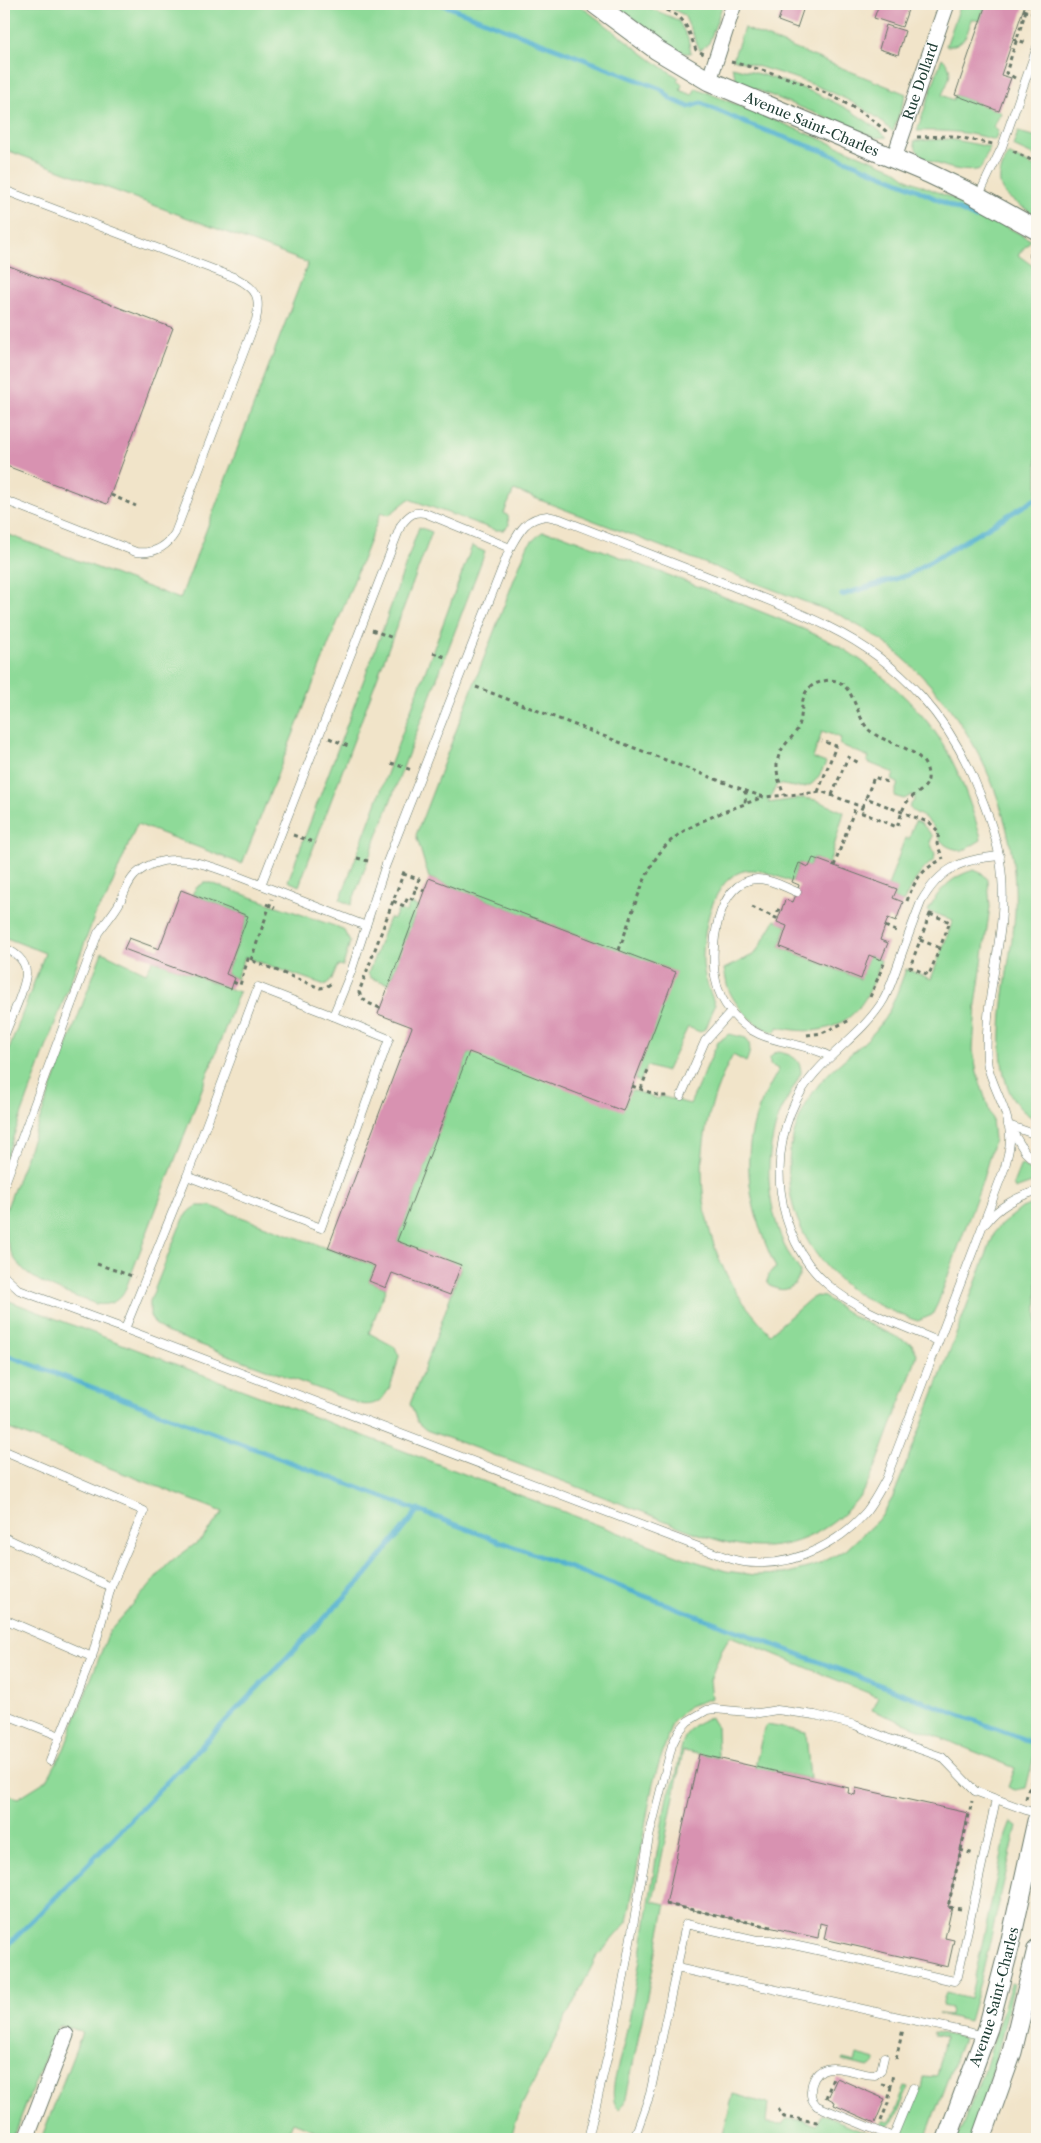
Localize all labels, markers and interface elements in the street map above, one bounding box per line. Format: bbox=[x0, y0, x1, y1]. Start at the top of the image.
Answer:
street label: Rue Dollard bbox=[899, 40, 942, 122]
street label: Avenue Saint-Charles bbox=[740, 87, 882, 160]
street label: Avenue Saint-Charles bbox=[965, 1925, 1022, 2070]

